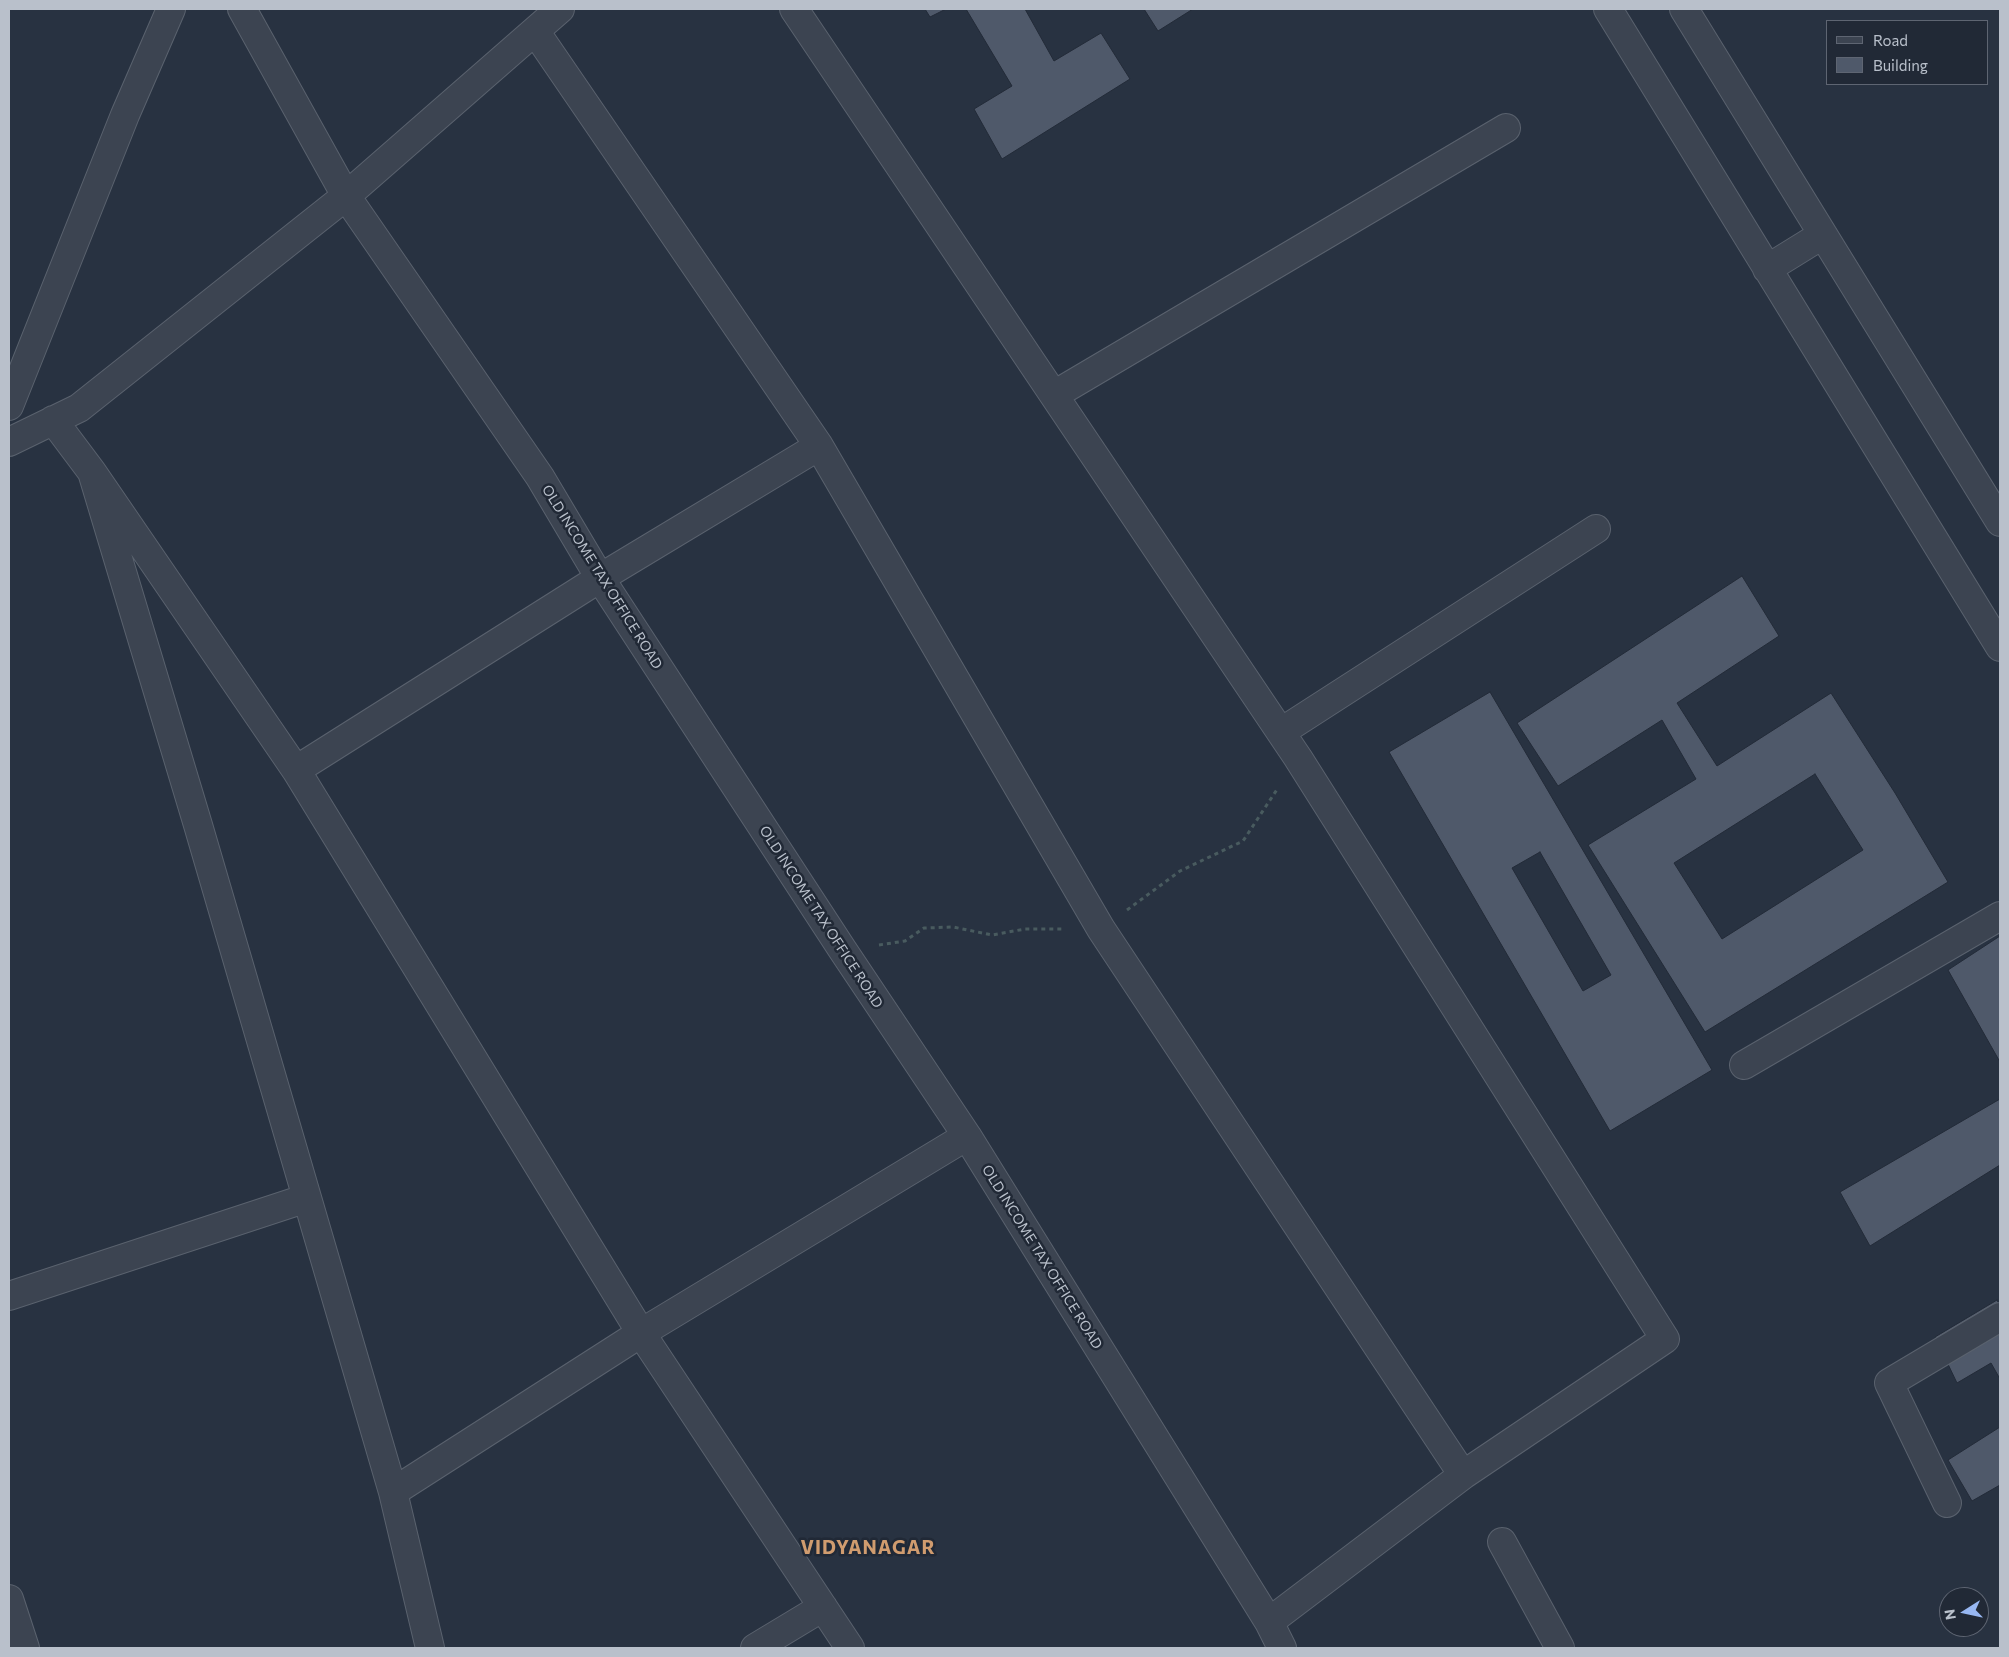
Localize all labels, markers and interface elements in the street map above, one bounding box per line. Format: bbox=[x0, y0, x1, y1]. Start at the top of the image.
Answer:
legend bbox=[1826, 20, 1989, 85]
text: Road bbox=[1873, 31, 1908, 49]
text: Building bbox=[1873, 56, 1928, 74]
street label: OLD INCOME TAX OFFICE ROAD bbox=[538, 482, 666, 672]
street label: OLD INCOME TAX OFFICE ROAD bbox=[756, 823, 886, 1011]
street label: OLD INCOME TAX OFFICE ROAD bbox=[978, 1162, 1106, 1352]
district label: VIDYANAGAR bbox=[799, 1537, 937, 1559]
north arrow bbox=[1939, 1587, 1989, 1637]
text: N bbox=[1940, 1608, 1959, 1621]

